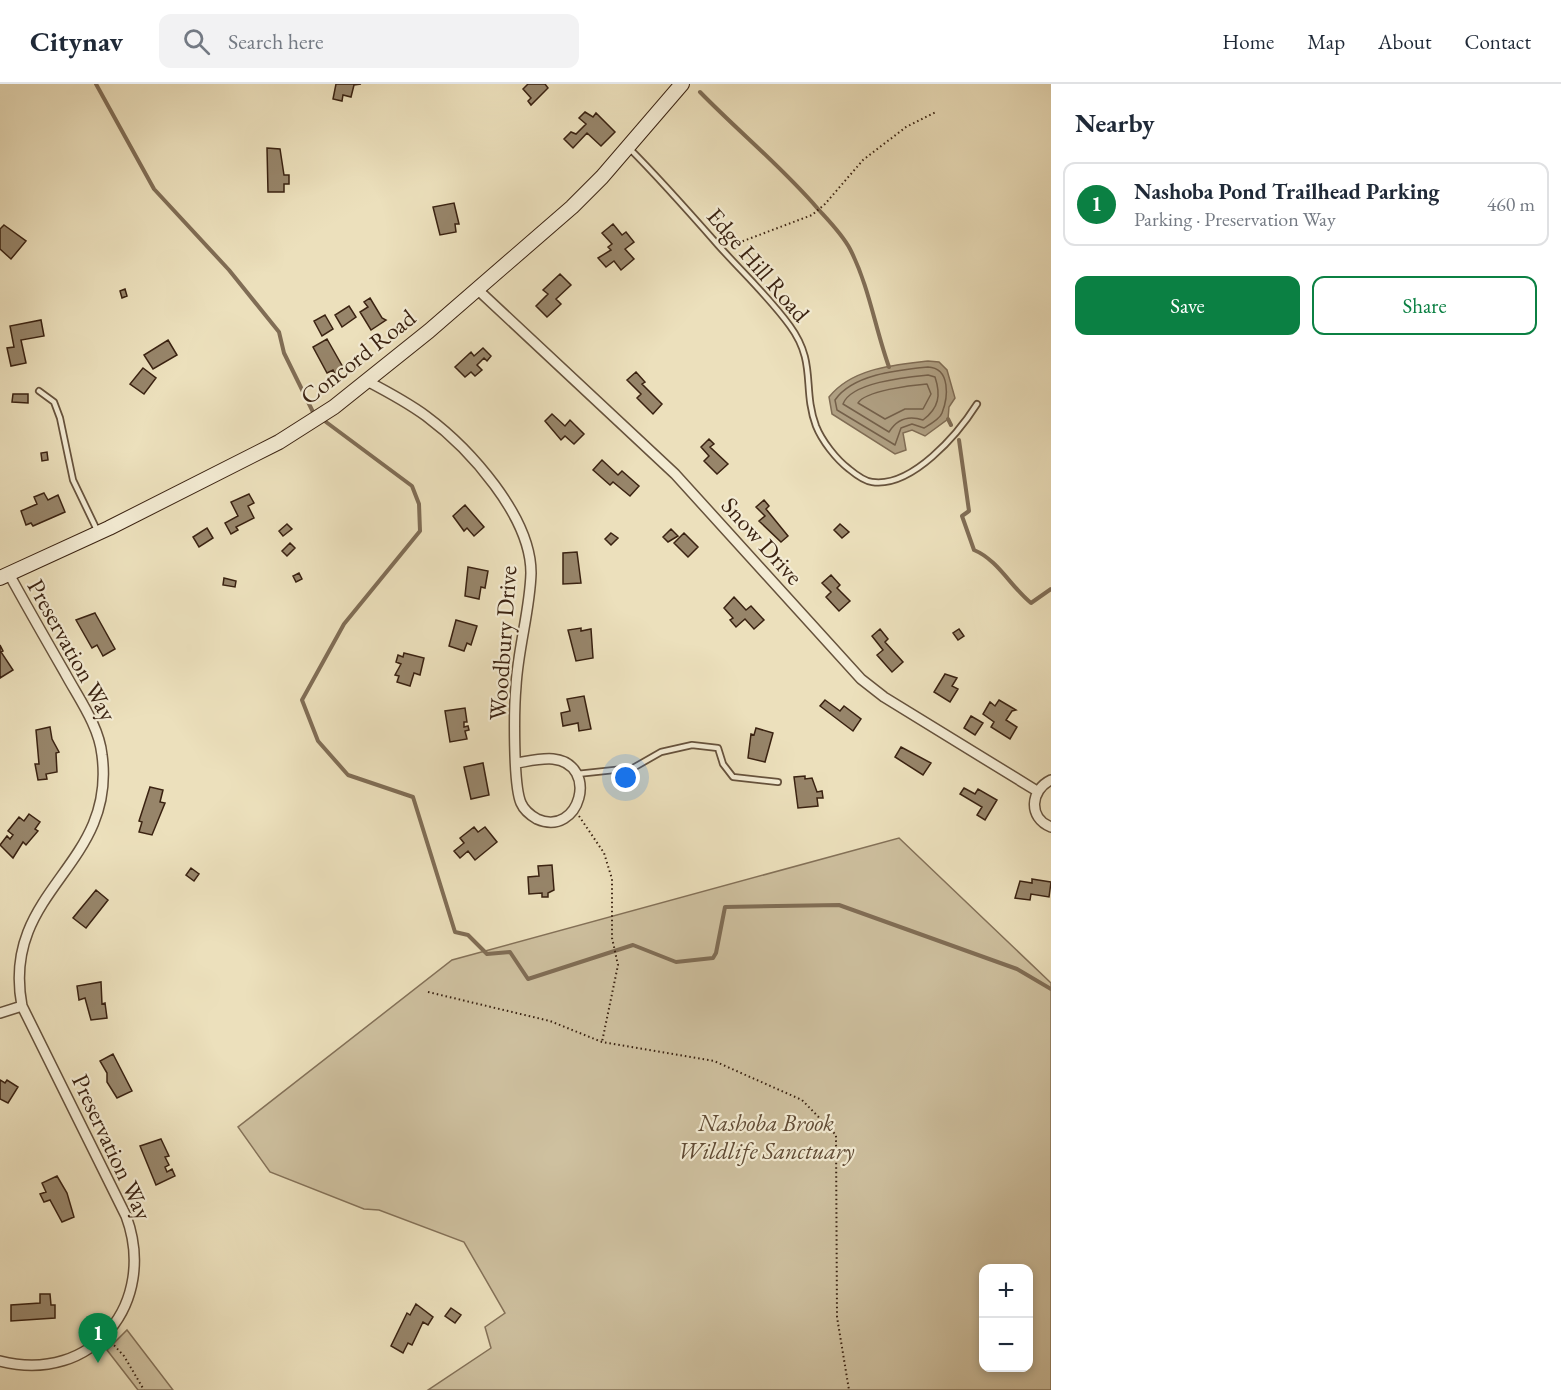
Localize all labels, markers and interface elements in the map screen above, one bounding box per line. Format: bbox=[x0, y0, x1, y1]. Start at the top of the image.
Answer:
search box bbox=[159, 14, 579, 68]
text: Citynav bbox=[30, 23, 123, 59]
icon: search bbox=[180, 25, 213, 58]
text: Search here bbox=[228, 27, 324, 56]
text: Home bbox=[1222, 28, 1274, 55]
text: Map bbox=[1307, 28, 1345, 55]
text: About bbox=[1378, 28, 1431, 55]
text: Contact bbox=[1464, 28, 1531, 55]
text: Nearby bbox=[1075, 106, 1155, 140]
text: Nashoba Pond Trailhead Parking bbox=[1134, 177, 1440, 206]
text: 1 bbox=[1091, 191, 1102, 217]
text: 460 m bbox=[1487, 191, 1535, 217]
street label: Edge Hill Road bbox=[700, 201, 817, 329]
text: Parking · Preservation Way bbox=[1134, 206, 1336, 232]
button: Save bbox=[1075, 276, 1300, 335]
button: Share bbox=[1312, 276, 1537, 335]
street label: Concord Road bbox=[294, 301, 422, 411]
street label: Snow Drive bbox=[715, 490, 810, 591]
street label: Woodbury Drive bbox=[482, 565, 523, 721]
street label: Preservation Way bbox=[21, 573, 124, 727]
your location bbox=[611, 763, 640, 792]
street label: Preservation Way bbox=[65, 1069, 160, 1225]
park label: Nashoba Brook Wildlife Sanctuary bbox=[678, 1107, 855, 1166]
map controls bbox=[979, 1264, 1033, 1372]
button: + bbox=[979, 1264, 1033, 1318]
pin: 1 bbox=[78, 1314, 118, 1363]
button: − bbox=[979, 1318, 1033, 1372]

